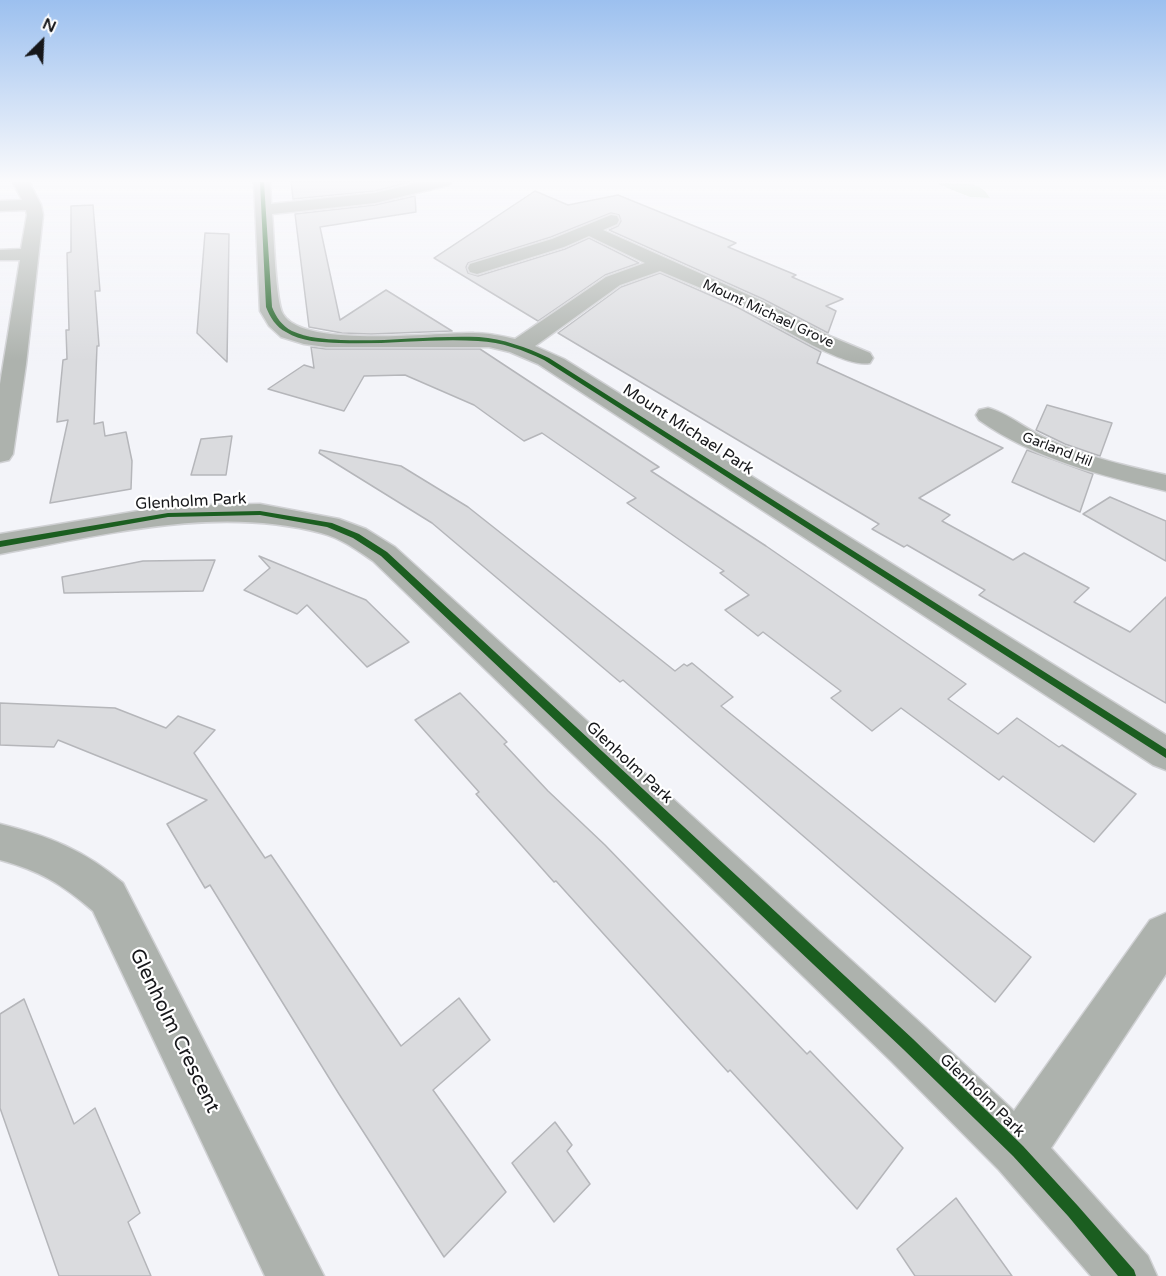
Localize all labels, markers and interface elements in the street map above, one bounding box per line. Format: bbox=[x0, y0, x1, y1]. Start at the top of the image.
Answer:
north arrow bbox=[12, 12, 72, 72]
text: N bbox=[39, 14, 59, 37]
street label: Mount Michael Grove bbox=[700, 276, 836, 352]
street label: Mount Michael Park bbox=[619, 380, 757, 480]
street label: Garland Hil bbox=[1020, 429, 1094, 471]
street label: Glenholm Park bbox=[135, 489, 247, 515]
street label: Glenholm Park bbox=[582, 718, 676, 808]
street label: Glenholm Crescent bbox=[124, 945, 224, 1117]
street label: Glenholm Park bbox=[935, 1050, 1029, 1142]

